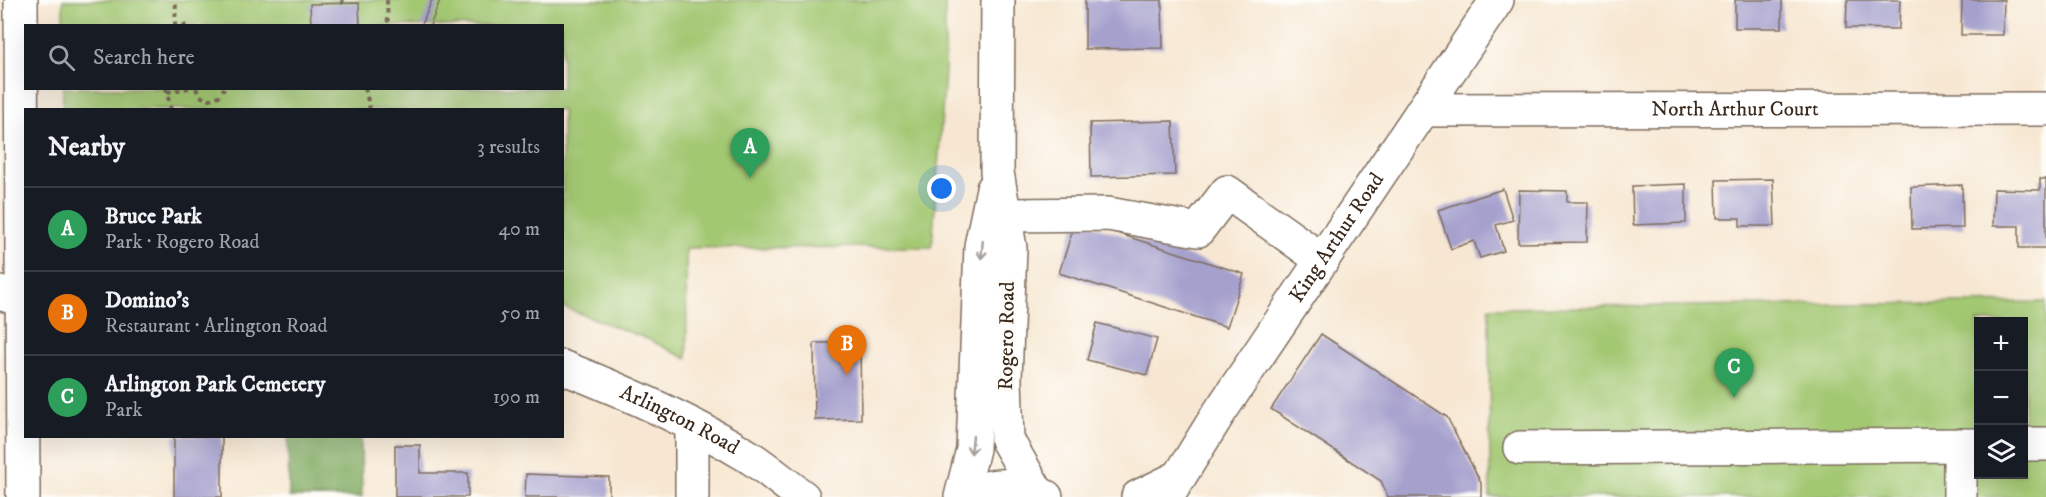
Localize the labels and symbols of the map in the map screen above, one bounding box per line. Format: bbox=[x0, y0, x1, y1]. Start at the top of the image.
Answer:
street label: North Arthur Court bbox=[1651, 96, 1819, 123]
pin: A bbox=[730, 128, 770, 178]
street label: King Arthur Road bbox=[1284, 168, 1390, 308]
your location bbox=[927, 174, 956, 203]
one-way arrow bbox=[976, 240, 987, 260]
street label: Rogero Road bbox=[993, 281, 1021, 391]
pin: B bbox=[828, 326, 866, 375]
pin: C bbox=[1714, 348, 1754, 398]
street label: Arlington Road bbox=[616, 379, 744, 461]
one-way arrow bbox=[966, 434, 977, 454]

